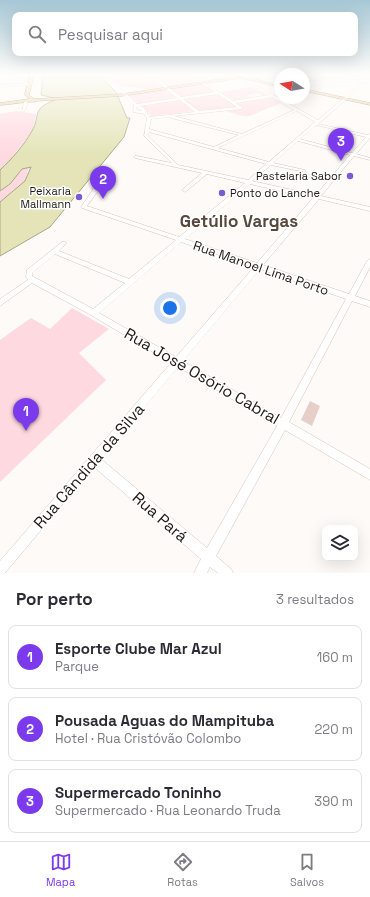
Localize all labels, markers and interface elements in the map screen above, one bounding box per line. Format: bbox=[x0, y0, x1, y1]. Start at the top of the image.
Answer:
search box bbox=[12, 12, 358, 56]
icon: search bbox=[26, 23, 48, 45]
text: Pesquisar aqui bbox=[58, 25, 163, 44]
north arrow bbox=[274, 68, 310, 104]
pin: 3 bbox=[328, 128, 354, 161]
pin: 2 bbox=[90, 166, 116, 199]
place label: Pastelaria Sabor bbox=[256, 169, 342, 183]
marker: Pastelaria Sabor bbox=[345, 171, 355, 181]
place label: Peixaria Mallmann bbox=[20, 184, 72, 211]
place label: Ponto do Lanche bbox=[230, 186, 320, 200]
marker: Ponto do Lanche bbox=[217, 188, 227, 198]
marker: Peixaria Mallmann bbox=[74, 192, 84, 202]
district label: Getúlio Vargas bbox=[180, 210, 298, 232]
street label: Rua Manoel Lima Porto bbox=[191, 237, 331, 299]
your location bbox=[160, 298, 180, 318]
street label: Rua José Osório Cabral bbox=[121, 323, 283, 429]
pin: 1 bbox=[13, 398, 39, 431]
street label: Rua Cândida da Silva bbox=[29, 399, 149, 533]
street label: Rua Pará bbox=[128, 487, 192, 547]
map controls bbox=[322, 525, 358, 561]
button: layers bbox=[322, 525, 358, 561]
text: Por perto bbox=[16, 588, 93, 610]
text: 3 resultados bbox=[276, 591, 354, 608]
text: Esporte Clube Mar Azul bbox=[55, 639, 222, 658]
text: 1 bbox=[27, 649, 33, 666]
text: 160 m bbox=[317, 649, 353, 666]
text: Parque bbox=[55, 658, 99, 675]
text: Pousada Aguas do Mampituba bbox=[55, 711, 274, 730]
text: 2 bbox=[26, 721, 34, 738]
text: 220 m bbox=[314, 721, 353, 738]
text: Hotel · Rua Cristóvão Colombo bbox=[55, 730, 241, 747]
text: Supermercado Toninho bbox=[55, 783, 222, 802]
text: 3 bbox=[26, 793, 34, 810]
text: 390 m bbox=[314, 793, 353, 810]
text: Supermercado · Rua Leonardo Truda bbox=[55, 802, 281, 819]
tab: Mapa bbox=[46, 851, 75, 889]
tab: Rotas bbox=[167, 851, 198, 889]
tab: Salvos bbox=[290, 851, 324, 889]

